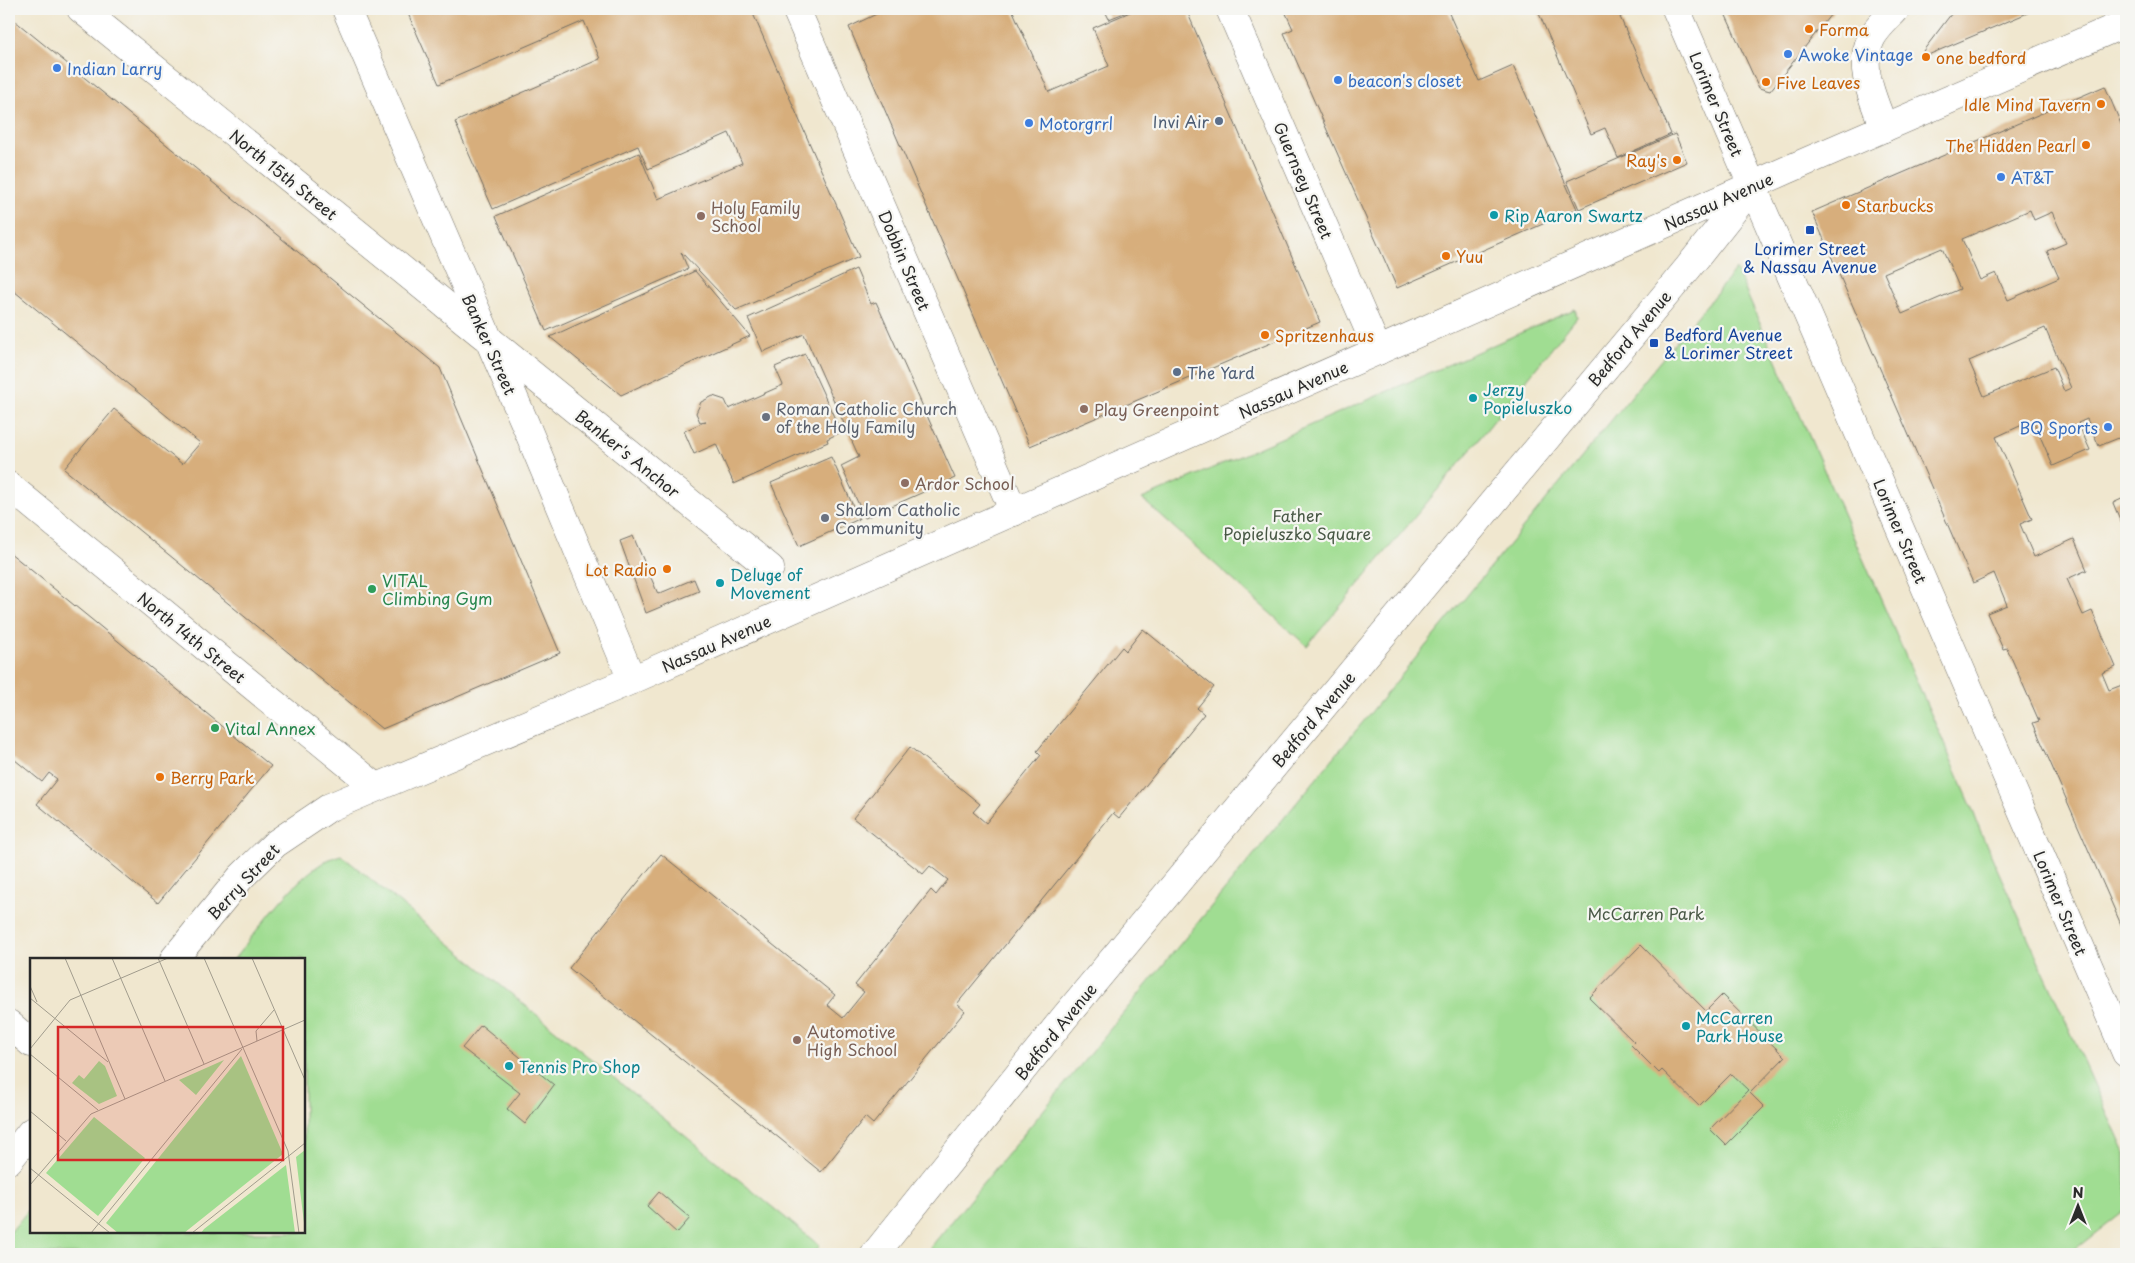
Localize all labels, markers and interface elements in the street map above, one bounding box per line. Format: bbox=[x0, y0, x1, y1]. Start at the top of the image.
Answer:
place label: Forma bbox=[1819, 17, 1869, 41]
marker: Forma bbox=[1803, 23, 1815, 35]
place label: Awoke Vintage bbox=[1798, 42, 1913, 66]
place label: one bedford bbox=[1936, 45, 2026, 69]
street label: Lorimer Street bbox=[1684, 48, 1750, 161]
marker: Awoke Vintage bbox=[1782, 48, 1794, 60]
marker: one bedford bbox=[1920, 51, 1932, 63]
place label: Indian Larry bbox=[67, 56, 163, 80]
marker: Indian Larry bbox=[51, 62, 63, 74]
place label: beacon's closet bbox=[1348, 68, 1462, 92]
place label: Five Leaves bbox=[1776, 70, 1860, 94]
marker: beacon's closet bbox=[1332, 74, 1344, 86]
marker: Five Leaves bbox=[1760, 76, 1772, 88]
place label: Idle Mind Tavern bbox=[1964, 92, 2091, 116]
marker: Idle Mind Tavern bbox=[2095, 98, 2107, 110]
place label: Invi Air bbox=[1153, 109, 1210, 133]
place label: Motorgrrl bbox=[1039, 111, 1113, 135]
marker: Invi Air bbox=[1213, 115, 1225, 127]
marker: Motorgrrl bbox=[1023, 117, 1035, 129]
street label: Guernsey Street bbox=[1269, 118, 1339, 242]
street label: North 15th Street bbox=[225, 123, 343, 225]
place label: The Hidden Pearl bbox=[1946, 133, 2076, 157]
marker: The Hidden Pearl bbox=[2080, 139, 2092, 151]
place label: Ray's bbox=[1626, 148, 1667, 172]
marker: Ray's bbox=[1671, 154, 1683, 166]
place label: AT&T bbox=[2011, 165, 2054, 189]
street label: Nassau Avenue bbox=[1659, 166, 1777, 236]
marker: AT&T bbox=[1995, 171, 2007, 183]
place label: Starbucks bbox=[1856, 193, 1934, 217]
place label: Holy Family School bbox=[711, 195, 801, 237]
marker: Starbucks bbox=[1840, 199, 1852, 211]
place label: Rip Aaron Swartz bbox=[1504, 203, 1643, 227]
street label: Dobbin Street bbox=[873, 206, 937, 314]
marker: Rip Aaron Swartz bbox=[1488, 209, 1500, 221]
marker: Holy Family School bbox=[695, 210, 707, 222]
marker: Lorimer Street & Nassau Avenue bbox=[1804, 224, 1816, 236]
place label: Lorimer Street & Nassau Avenue bbox=[1743, 236, 1877, 278]
place label: Yuu bbox=[1456, 244, 1483, 268]
marker: Yuu bbox=[1440, 250, 1452, 262]
street label: Bedford Avenue bbox=[1582, 285, 1676, 391]
street label: Banker Street bbox=[457, 290, 523, 399]
place label: Bedford Avenue & Lorimer Street bbox=[1664, 322, 1793, 364]
place label: Spritzenhaus bbox=[1275, 323, 1374, 347]
marker: Spritzenhaus bbox=[1259, 329, 1271, 341]
marker: Bedford Avenue & Lorimer Street bbox=[1648, 337, 1660, 349]
street label: Nassau Avenue bbox=[1234, 354, 1352, 424]
place label: The Yard bbox=[1187, 360, 1255, 384]
marker: The Yard bbox=[1171, 366, 1183, 378]
place label: Jerzy Popieluszko bbox=[1483, 377, 1572, 419]
marker: Jerzy Popieluszko bbox=[1467, 392, 1479, 404]
place label: Roman Catholic Church of the Holy Family bbox=[776, 396, 957, 438]
place label: Play Greenpoint bbox=[1094, 397, 1219, 421]
street label: Banker's Anchor bbox=[570, 403, 686, 503]
marker: Play Greenpoint bbox=[1078, 403, 1090, 415]
marker: Roman Catholic Church of the Holy Family bbox=[760, 411, 772, 423]
place label: BQ Sports bbox=[2019, 415, 2098, 439]
marker: BQ Sports bbox=[2102, 421, 2114, 433]
place label: Ardor School bbox=[915, 471, 1015, 495]
street label: Lorimer Street bbox=[1868, 475, 1934, 588]
marker: Ardor School bbox=[899, 477, 911, 489]
place label: Shalom Catholic Community bbox=[835, 497, 960, 539]
park label: Father Popieluszko Square bbox=[1223, 503, 1371, 545]
marker: Shalom Catholic Community bbox=[819, 512, 831, 524]
place label: Lot Radio bbox=[585, 557, 657, 581]
place label: Deluge of Movement bbox=[730, 562, 811, 604]
marker: Lot Radio bbox=[661, 563, 673, 575]
place label: VITAL Climbing Gym bbox=[382, 568, 493, 610]
marker: Deluge of Movement bbox=[714, 577, 726, 589]
marker: VITAL Climbing Gym bbox=[366, 583, 378, 595]
street label: North 14th Street bbox=[133, 586, 251, 688]
street label: Nassau Avenue bbox=[657, 608, 775, 678]
street label: Bedford Avenue bbox=[1266, 666, 1360, 772]
place label: Vital Annex bbox=[225, 716, 315, 740]
marker: Vital Annex bbox=[209, 722, 221, 734]
place label: Berry Park bbox=[170, 765, 255, 789]
marker: Berry Park bbox=[154, 771, 166, 783]
street label: Berry Street bbox=[201, 837, 285, 924]
street label: Lorimer Street bbox=[2028, 847, 2094, 960]
park label: McCarren Park bbox=[1587, 901, 1705, 925]
inset map bbox=[30, 958, 305, 1233]
street label: Bedford Avenue bbox=[1008, 977, 1102, 1085]
place label: McCarren Park House bbox=[1696, 1005, 1784, 1047]
place label: Automotive High School bbox=[807, 1019, 897, 1061]
marker: McCarren Park House bbox=[1680, 1020, 1692, 1032]
marker: Automotive High School bbox=[791, 1034, 803, 1046]
place label: Tennis Pro Shop bbox=[519, 1054, 640, 1078]
marker: Tennis Pro Shop bbox=[503, 1060, 515, 1072]
north arrow bbox=[2052, 1180, 2102, 1230]
text: N bbox=[2072, 1182, 2084, 1203]

